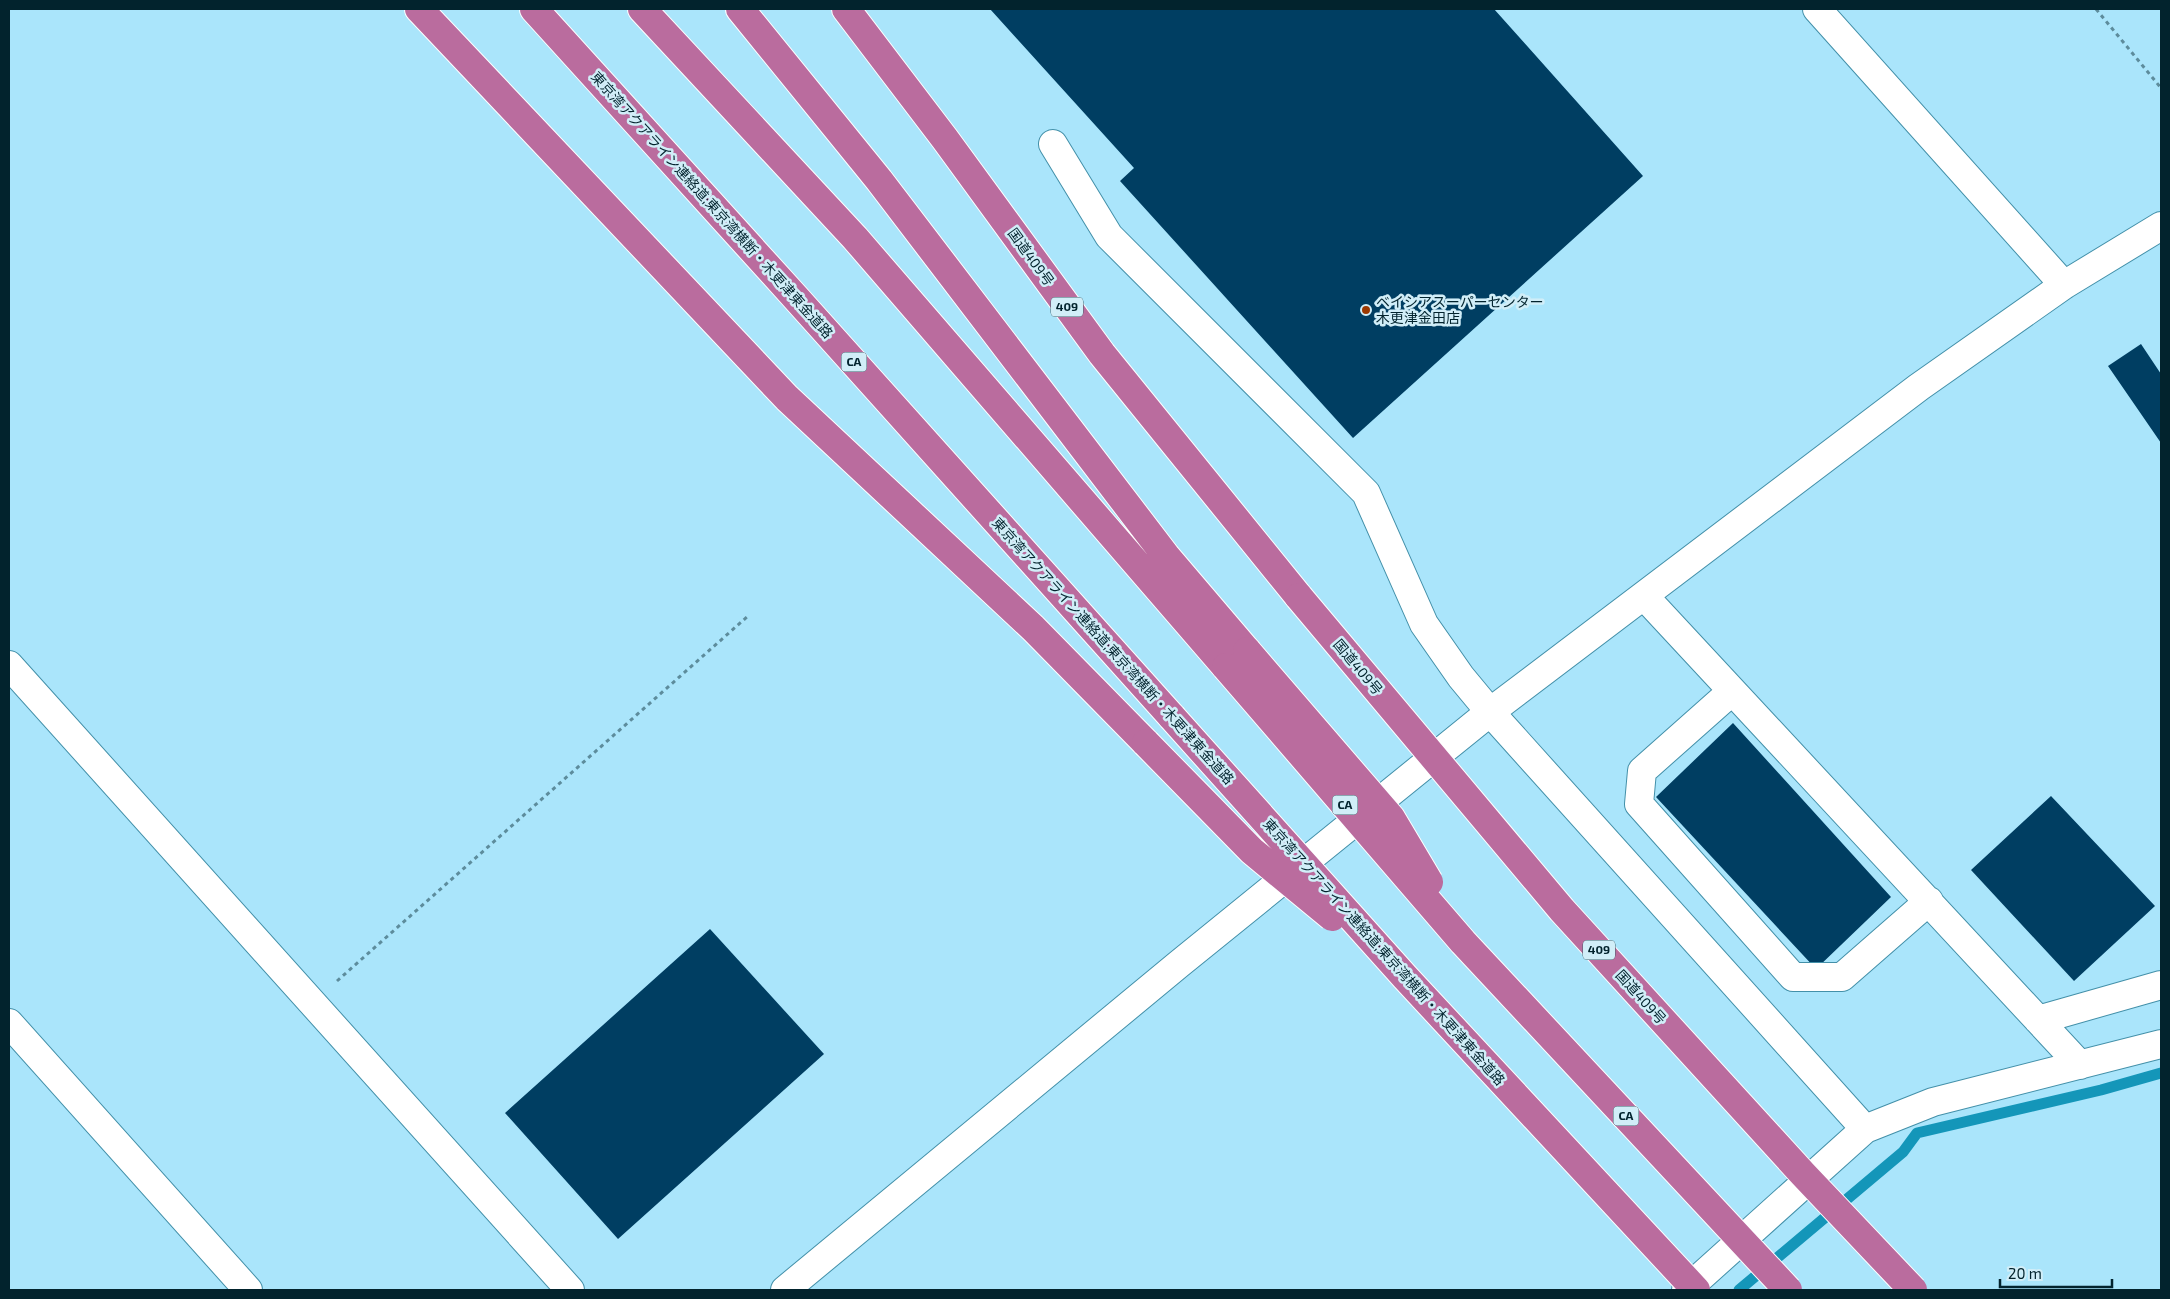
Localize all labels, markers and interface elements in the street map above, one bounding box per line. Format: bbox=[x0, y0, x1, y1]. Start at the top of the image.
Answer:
street label: 東京湾アクアライン連絡道;東京湾横断・木更津東金道路 bbox=[588, 68, 837, 341]
street label: 国道409号 bbox=[1005, 225, 1058, 289]
place label: ベイシアスーパーセンター 木更津金田店 bbox=[1376, 293, 1544, 326]
road number: 409 bbox=[1051, 298, 1083, 316]
marker: ベイシアスーパーセンター 木更津金田店 bbox=[1360, 304, 1372, 316]
road number: CA bbox=[842, 352, 866, 372]
street label: 東京湾アクアライン連絡道;東京湾横断・木更津東金道路 bbox=[989, 514, 1238, 787]
street label: 国道409号 bbox=[1330, 636, 1386, 698]
road number: CA bbox=[1332, 796, 1358, 814]
street label: 東京湾アクアライン連絡道;東京湾横断・木更津東金道路 bbox=[1260, 815, 1509, 1088]
road number: 409 bbox=[1583, 940, 1615, 960]
street label: 国道409号 bbox=[1613, 966, 1670, 1027]
road number: CA bbox=[1614, 1106, 1638, 1126]
scale bar bbox=[2000, 1256, 2112, 1288]
text: 20 m bbox=[2008, 1264, 2042, 1282]

